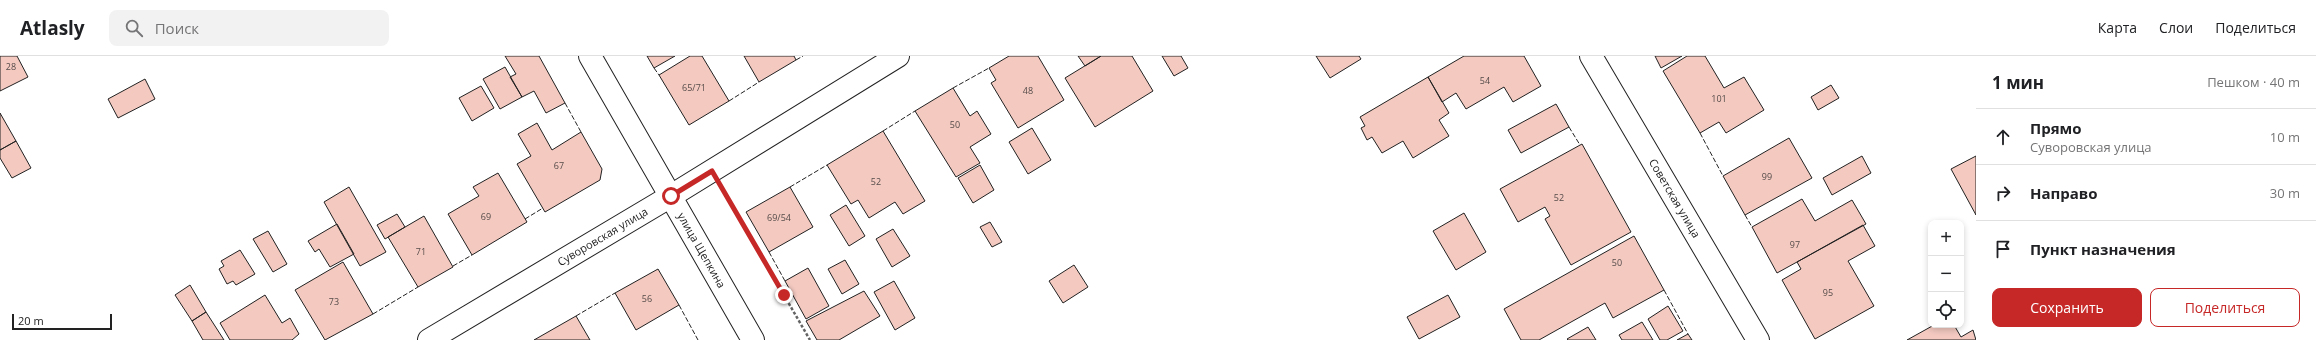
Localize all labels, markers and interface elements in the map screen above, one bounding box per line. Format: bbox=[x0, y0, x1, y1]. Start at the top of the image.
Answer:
search box bbox=[109, 10, 389, 46]
text: Atlasly bbox=[20, 15, 85, 41]
icon: search bbox=[123, 17, 145, 39]
text: Поиск bbox=[155, 18, 199, 38]
text: Карта bbox=[2098, 18, 2137, 37]
text: Слои bbox=[2159, 18, 2193, 37]
text: Поделиться bbox=[2215, 18, 2296, 37]
house number: 28 bbox=[6, 60, 16, 73]
text: 1 мин bbox=[1992, 71, 2044, 94]
text: Пешком · 40 m bbox=[2207, 73, 2300, 91]
house number: 54 bbox=[1480, 74, 1490, 87]
house number: 65/71 bbox=[682, 81, 706, 94]
house number: 48 bbox=[1023, 84, 1033, 97]
house number: 101 bbox=[1711, 92, 1727, 105]
house number: 50 bbox=[950, 118, 960, 131]
text: Прямо bbox=[2030, 118, 2082, 138]
icon: ahead bbox=[1992, 126, 2014, 148]
text: 10 m bbox=[2270, 128, 2300, 146]
text: Суворовская улица bbox=[2030, 138, 2152, 156]
street label: Советская улица bbox=[1646, 156, 1704, 240]
house number: 67 bbox=[554, 159, 564, 172]
house number: 99 bbox=[1762, 170, 1772, 183]
house number: 52 bbox=[871, 175, 881, 188]
icon: right bbox=[1992, 182, 2014, 204]
text: Направо bbox=[2030, 183, 2098, 203]
text: 30 m bbox=[2270, 184, 2300, 202]
route start bbox=[662, 187, 680, 205]
house number: 52 bbox=[1554, 191, 1564, 204]
street label: Суворовская улица bbox=[554, 204, 650, 269]
street label: улица Щепкина bbox=[674, 209, 730, 291]
house number: 69 bbox=[481, 210, 491, 223]
house number: 69/54 bbox=[767, 211, 791, 224]
map controls bbox=[1928, 220, 1964, 328]
button: + bbox=[1928, 220, 1964, 256]
house number: 97 bbox=[1790, 238, 1800, 251]
icon: arrive bbox=[1992, 238, 2014, 260]
text: Пункт назначения bbox=[2030, 239, 2176, 259]
house number: 71 bbox=[416, 245, 426, 258]
house number: 50 bbox=[1612, 256, 1622, 269]
button: − bbox=[1928, 256, 1964, 292]
route end bbox=[775, 286, 793, 304]
house number: 95 bbox=[1823, 286, 1833, 299]
button: Сохранить bbox=[1992, 288, 2142, 327]
button: Поделиться bbox=[2150, 288, 2300, 327]
house number: 56 bbox=[642, 292, 652, 305]
button: locate bbox=[1928, 292, 1964, 328]
house number: 73 bbox=[329, 295, 339, 308]
scale bar bbox=[12, 312, 112, 331]
text: 20 m bbox=[18, 313, 44, 328]

